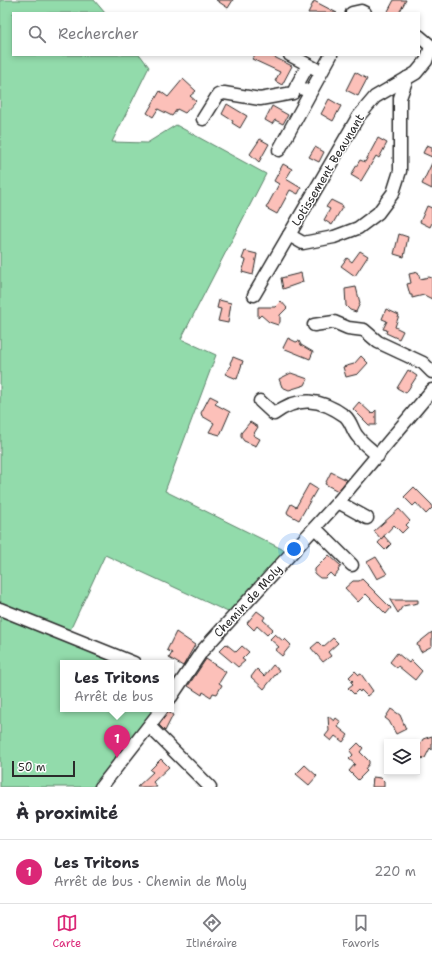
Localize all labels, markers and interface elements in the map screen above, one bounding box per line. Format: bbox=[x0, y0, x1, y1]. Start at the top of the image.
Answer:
search box bbox=[12, 12, 420, 56]
icon: search bbox=[26, 23, 48, 45]
text: Rechercher bbox=[58, 24, 139, 44]
street label: Lotissement Beaunant bbox=[288, 111, 368, 229]
your location bbox=[284, 539, 304, 559]
street label: Chemin de Moly bbox=[210, 561, 286, 641]
popup bbox=[60, 660, 174, 712]
text: Les Tritons bbox=[74, 668, 160, 688]
text: Arrêt de bus bbox=[74, 688, 154, 705]
pin: 1 bbox=[104, 725, 130, 758]
map controls bbox=[384, 739, 420, 775]
button: layers bbox=[384, 739, 420, 775]
scale bar bbox=[12, 759, 75, 778]
text: 50 m bbox=[18, 760, 46, 775]
text: À proximité bbox=[16, 802, 118, 824]
text: Les Tritons bbox=[54, 853, 139, 873]
text: 1 bbox=[26, 863, 32, 880]
text: 220 m bbox=[374, 863, 416, 880]
text: Arrêt de bus · Chemin de Moly bbox=[54, 873, 247, 890]
tab: Carte bbox=[52, 912, 81, 951]
tab: Itinéraire bbox=[186, 912, 237, 951]
tab: Favoris bbox=[342, 912, 380, 951]

